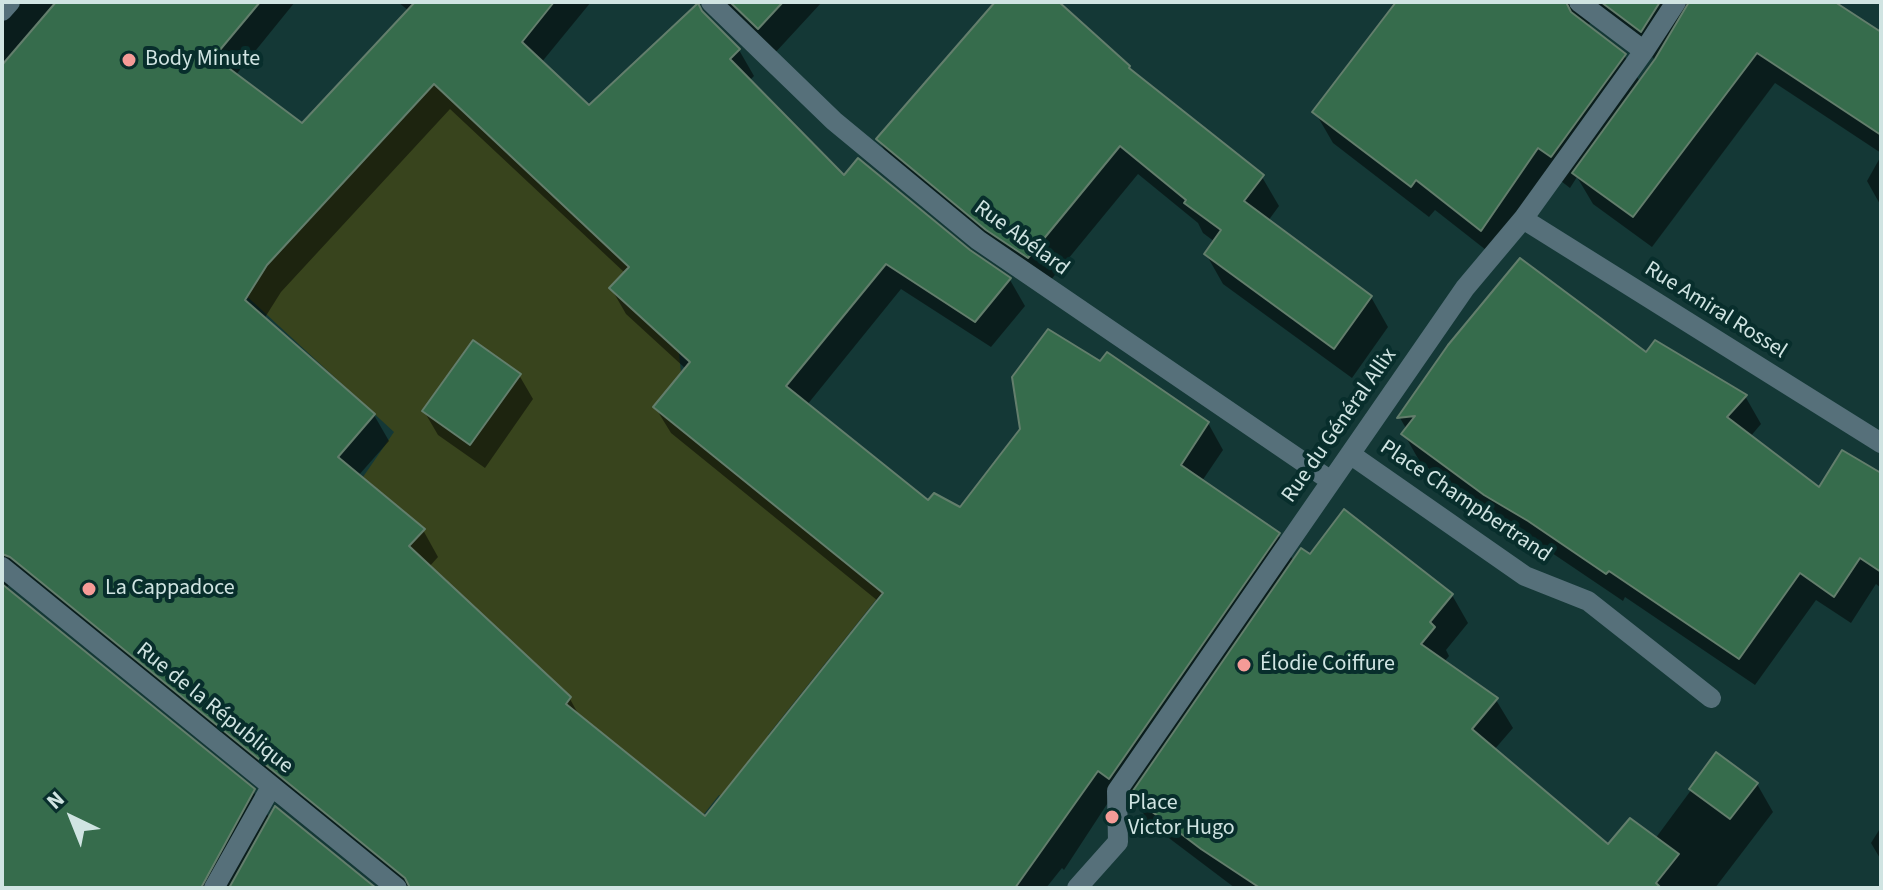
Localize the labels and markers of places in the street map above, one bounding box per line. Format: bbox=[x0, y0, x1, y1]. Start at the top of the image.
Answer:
place label: Body Minute bbox=[145, 47, 260, 73]
marker: Body Minute bbox=[120, 51, 138, 69]
place label: La Cappadoce bbox=[105, 576, 235, 602]
marker: La Cappadoce bbox=[80, 580, 98, 598]
place label: Élodie Coiffure bbox=[1260, 652, 1395, 678]
marker: Élodie Coiffure bbox=[1235, 656, 1253, 674]
place label: Place Victor Hugo bbox=[1128, 791, 1235, 842]
marker: Place Victor Hugo bbox=[1103, 808, 1121, 826]

